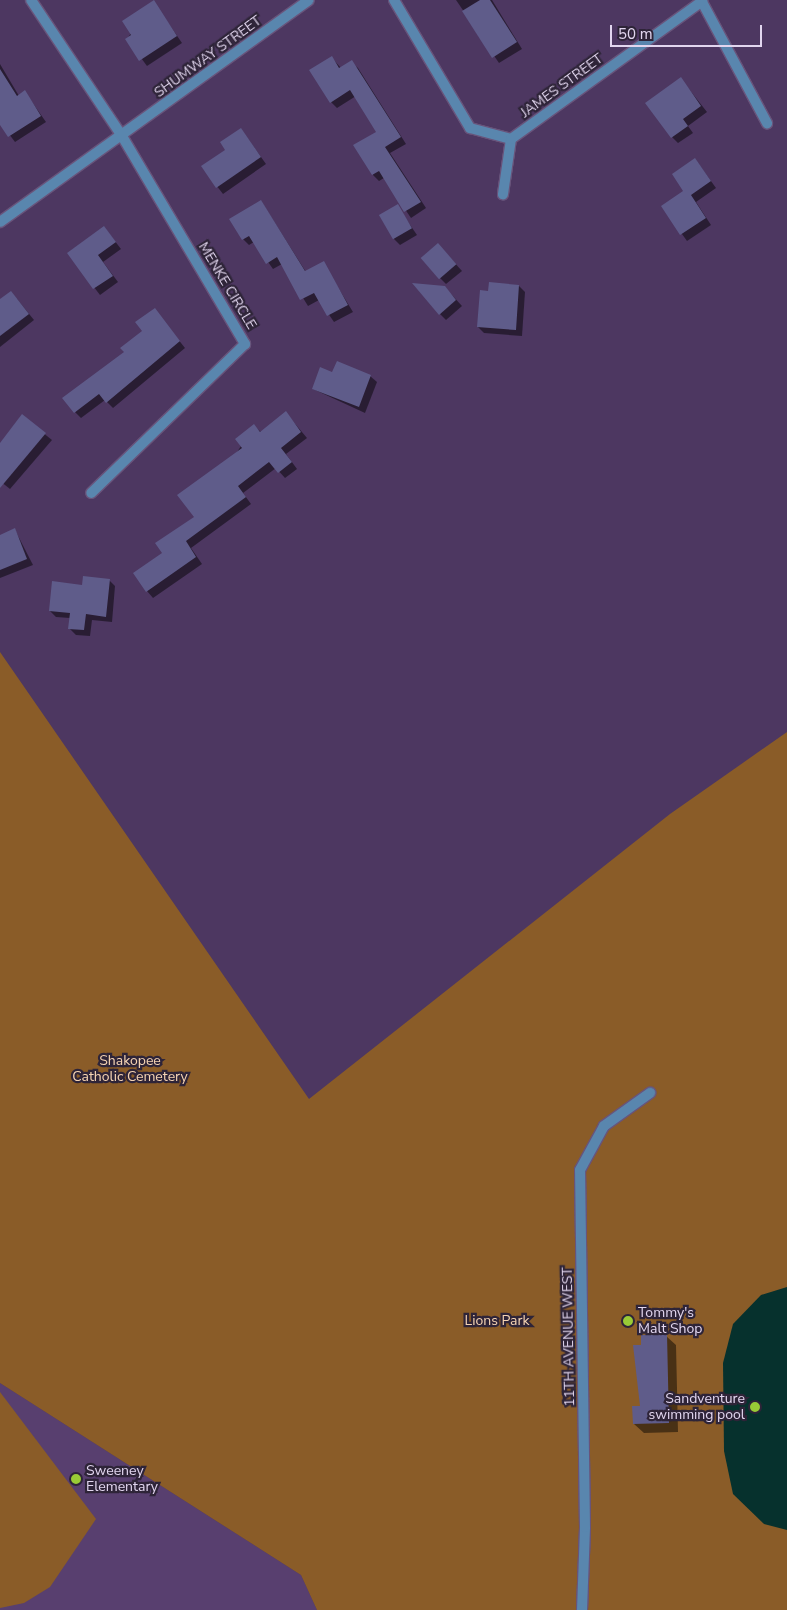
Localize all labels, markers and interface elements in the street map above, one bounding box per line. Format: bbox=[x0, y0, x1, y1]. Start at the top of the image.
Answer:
street label: SHUMWAY STREET bbox=[151, 13, 265, 101]
scale bar bbox=[612, 15, 764, 47]
text: 50 m bbox=[618, 24, 653, 44]
street label: JAMES STREET bbox=[518, 50, 606, 122]
street label: MENKE CIRCLE bbox=[194, 239, 260, 333]
park label: Shakopee Catholic Cemetery bbox=[72, 1053, 188, 1086]
street label: 11TH AVENUE WEST bbox=[559, 1267, 579, 1407]
place label: Tommy's Malt Shop bbox=[638, 1305, 702, 1338]
park label: Lions Park bbox=[465, 1313, 529, 1329]
marker: Tommy's Malt Shop bbox=[622, 1315, 634, 1327]
place label: Sandventure swimming pool bbox=[649, 1391, 745, 1424]
marker: Sandventure swimming pool bbox=[749, 1401, 761, 1413]
place label: Sweeney Elementary bbox=[86, 1463, 158, 1495]
marker: Sweeney Elementary bbox=[70, 1473, 82, 1485]

